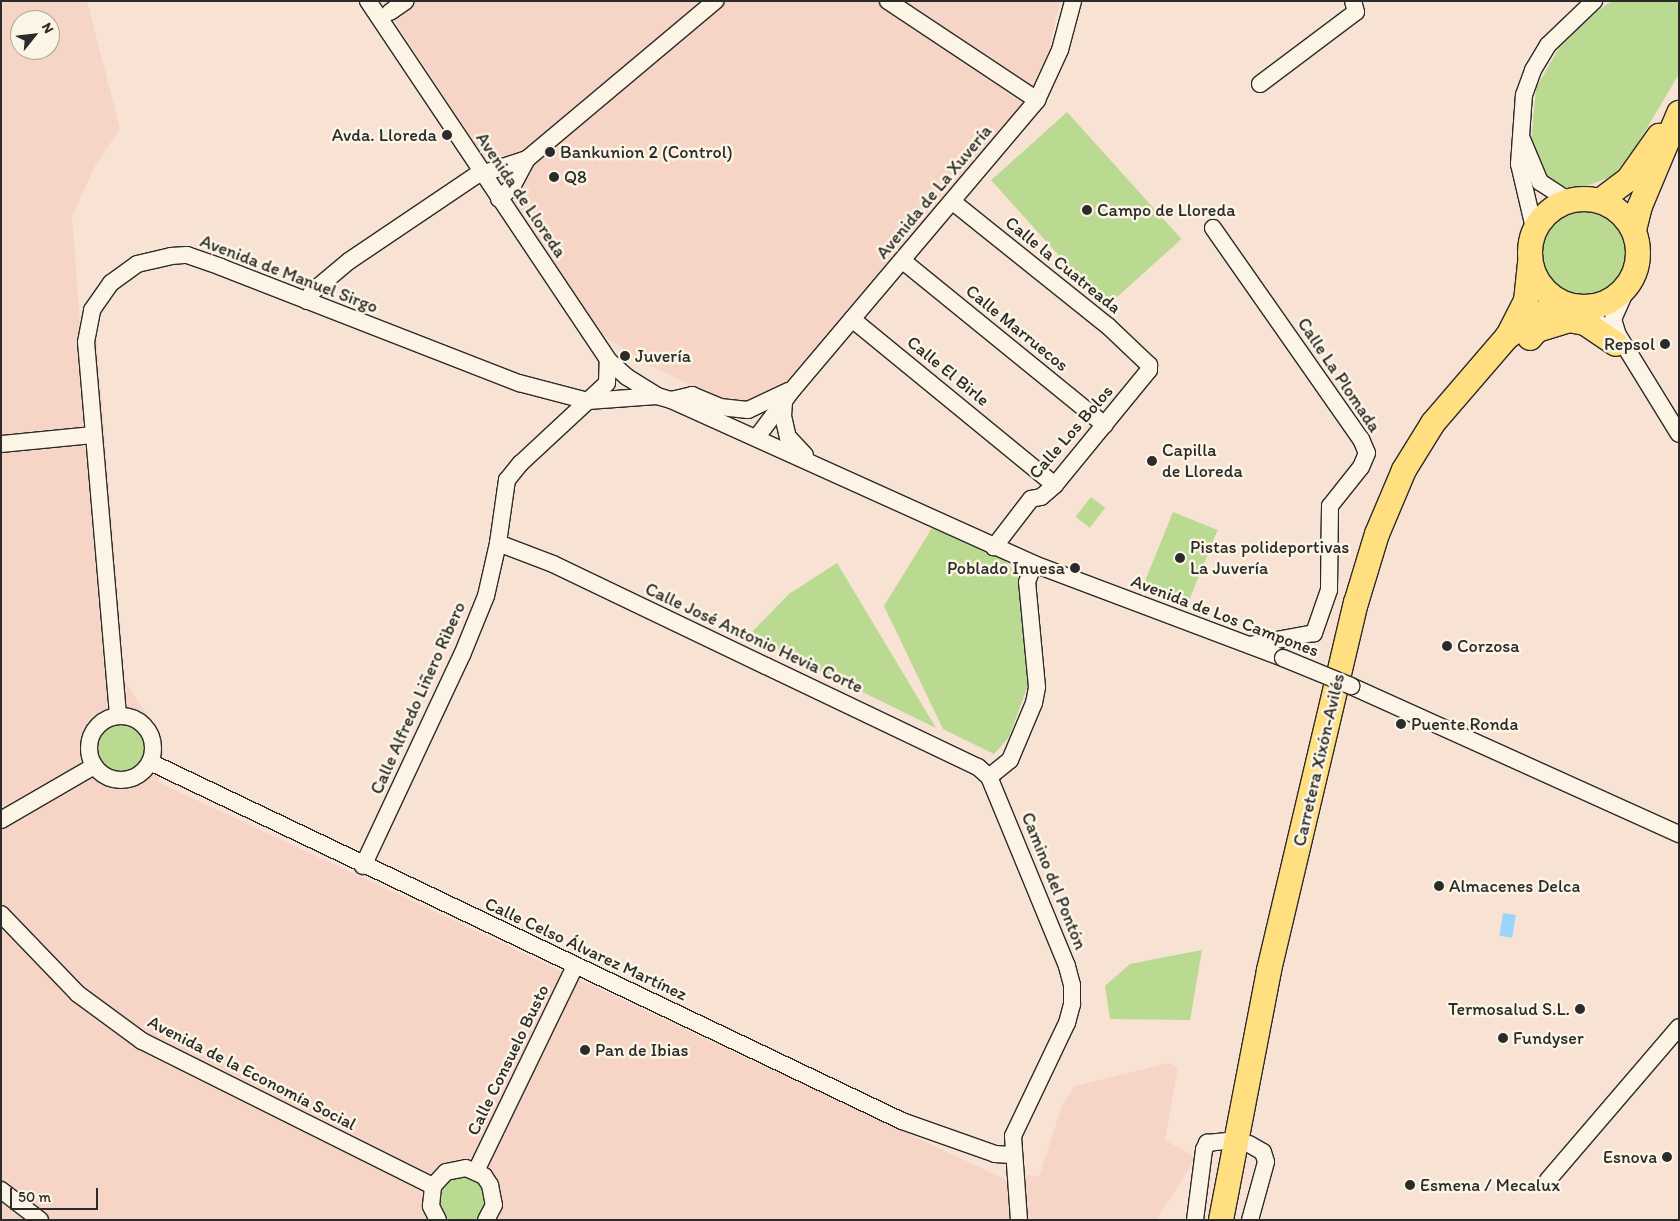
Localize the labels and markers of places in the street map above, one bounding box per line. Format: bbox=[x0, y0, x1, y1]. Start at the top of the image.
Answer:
place label: Avda. Lloreda bbox=[332, 124, 437, 146]
marker: Avda. Lloreda bbox=[441, 129, 453, 141]
place label: Bankunion 2 (Control) bbox=[560, 141, 733, 163]
marker: Bankunion 2 (Control) bbox=[544, 146, 556, 158]
place label: Q8 bbox=[564, 166, 587, 188]
marker: Q8 bbox=[548, 171, 560, 183]
place label: Campo de Lloreda bbox=[1097, 199, 1236, 221]
marker: Campo de Lloreda bbox=[1081, 204, 1093, 216]
place label: Repsol bbox=[1604, 333, 1655, 355]
marker: Repsol bbox=[1659, 338, 1671, 350]
place label: Juvería bbox=[635, 345, 691, 367]
marker: Juvería bbox=[619, 350, 631, 362]
place label: Capilla de Lloreda bbox=[1162, 440, 1242, 482]
marker: Capilla de Lloreda bbox=[1146, 455, 1158, 467]
place label: Pistas polideportivas La Juvería bbox=[1190, 537, 1350, 580]
marker: Pistas polideportivas La Juvería bbox=[1174, 552, 1186, 564]
place label: Poblado Inuesa bbox=[947, 557, 1065, 579]
marker: Poblado Inuesa bbox=[1069, 562, 1081, 574]
place label: Corzosa bbox=[1457, 635, 1520, 657]
marker: Corzosa bbox=[1441, 640, 1453, 652]
place label: Puente Ronda bbox=[1411, 713, 1518, 735]
marker: Puente Ronda bbox=[1395, 718, 1407, 730]
place label: Almacenes Delca bbox=[1449, 875, 1580, 897]
marker: Almacenes Delca bbox=[1433, 880, 1445, 892]
place label: Termosalud S.L. bbox=[1448, 998, 1570, 1020]
marker: Termosalud S.L. bbox=[1574, 1003, 1586, 1015]
place label: Fundyser bbox=[1513, 1027, 1584, 1049]
marker: Fundyser bbox=[1497, 1032, 1509, 1044]
place label: Pan de Ibias bbox=[595, 1039, 688, 1061]
marker: Pan de Ibias bbox=[579, 1044, 591, 1056]
place label: Esnova bbox=[1603, 1146, 1657, 1168]
marker: Esnova bbox=[1661, 1151, 1673, 1163]
place label: Esmena / Mecalux bbox=[1420, 1174, 1560, 1196]
marker: Esmena / Mecalux bbox=[1404, 1179, 1416, 1191]

